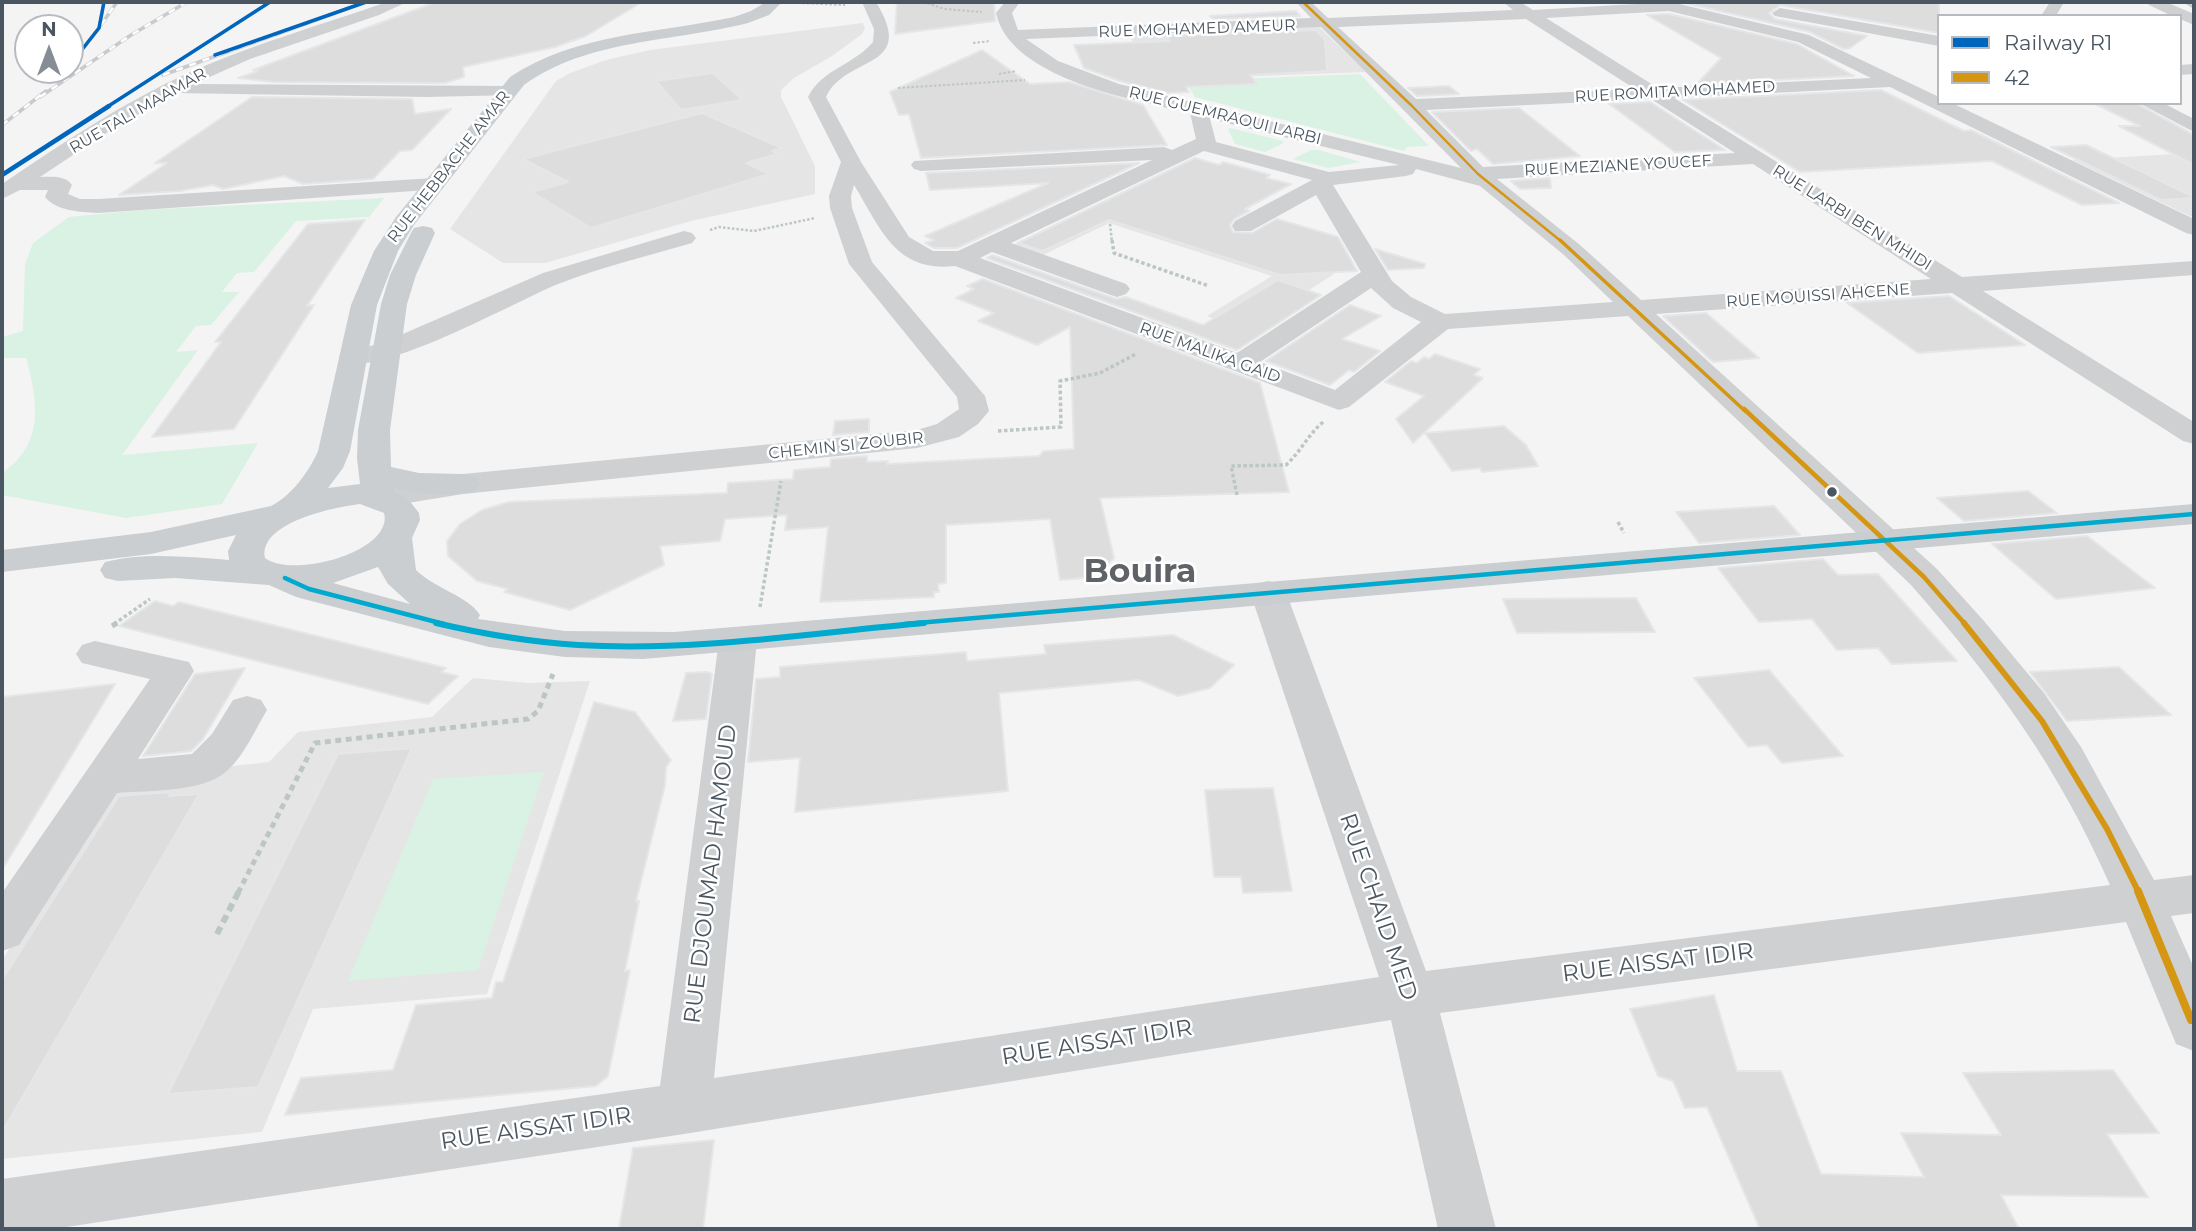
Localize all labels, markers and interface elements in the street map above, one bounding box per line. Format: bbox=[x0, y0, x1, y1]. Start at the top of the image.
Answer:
north arrow bbox=[14, 14, 84, 84]
legend bbox=[1937, 14, 2182, 105]
street label: RUE MOHAMED AMEUR bbox=[1098, 16, 1296, 42]
text: N bbox=[41, 18, 57, 41]
text: Railway R1 bbox=[2004, 30, 2112, 55]
street label: RUE TALI MAAMAR bbox=[66, 64, 210, 158]
text: 42 bbox=[2004, 65, 2030, 90]
street label: RUE ROMITA MOHAMED bbox=[1574, 77, 1776, 107]
street label: RUE GUEMRAOUI LARBI bbox=[1127, 83, 1323, 149]
street label: RUE HEBBACHE AMAR bbox=[384, 87, 514, 247]
street label: RUE MEZIANE YOUCEF bbox=[1524, 152, 1712, 180]
street label: RUE LARBI BEN MHIDI bbox=[1769, 161, 1935, 275]
street label: RUE MOUISSI AHCENE bbox=[1725, 280, 1911, 312]
street label: RUE MALIKA GAID bbox=[1137, 319, 1283, 387]
street label: CHEMIN SI ZOUBIR bbox=[767, 428, 925, 464]
unlabelled marker bbox=[1825, 485, 1839, 499]
district label: Bouira bbox=[1084, 552, 1196, 592]
street label: RUE DJOUMAD HAMOUD bbox=[679, 723, 743, 1025]
street label: RUE CHAID MED bbox=[1333, 810, 1423, 1004]
street label: RUE AISSAT IDIR bbox=[1561, 938, 1755, 988]
street label: RUE AISSAT IDIR bbox=[1000, 1014, 1194, 1072]
street label: RUE AISSAT IDIR bbox=[439, 1102, 633, 1156]

